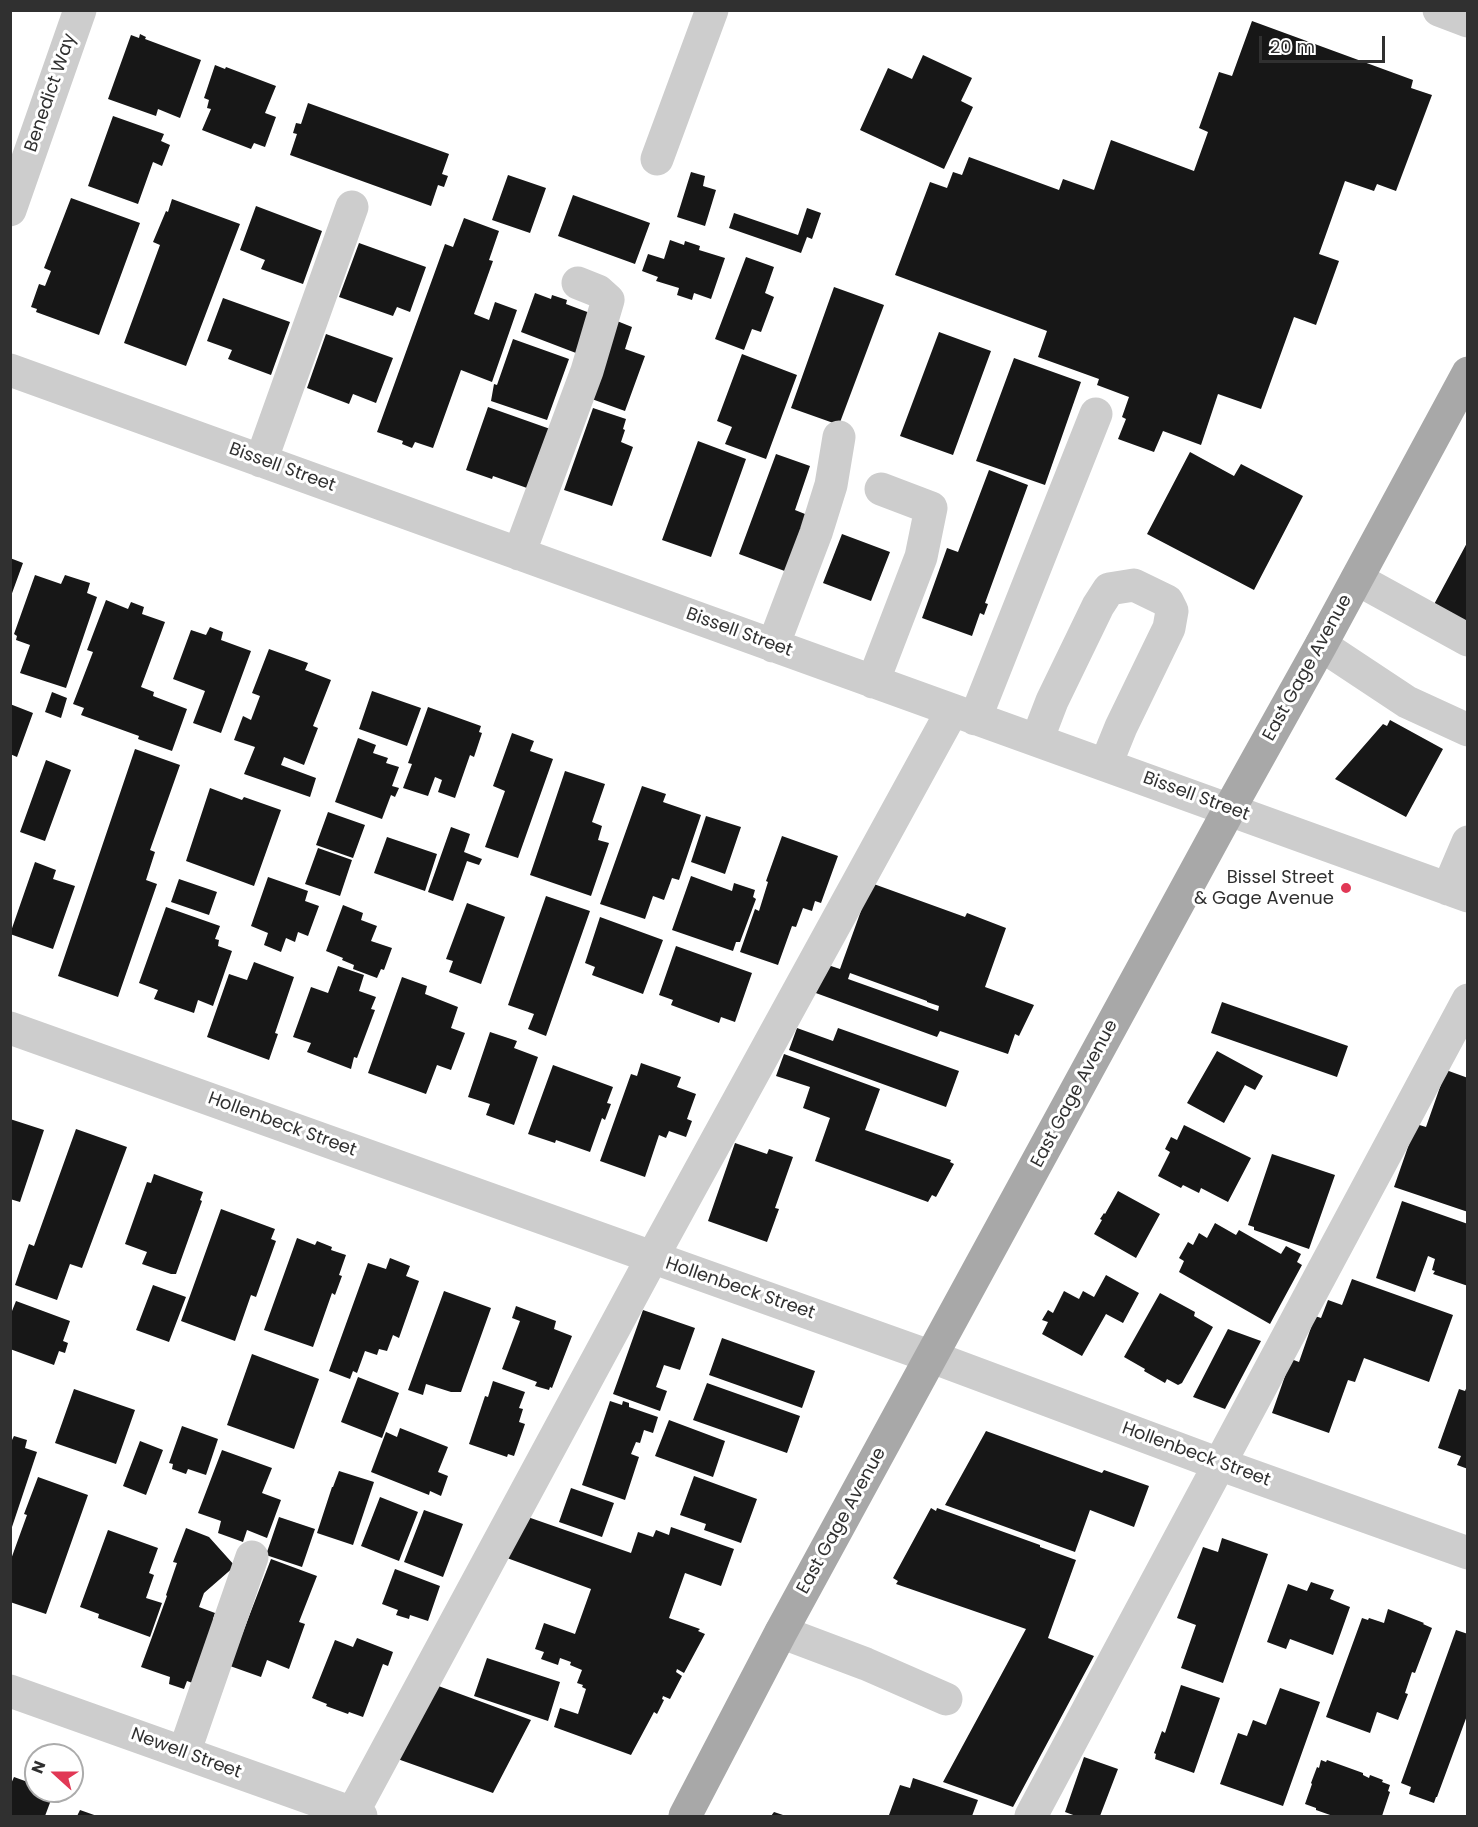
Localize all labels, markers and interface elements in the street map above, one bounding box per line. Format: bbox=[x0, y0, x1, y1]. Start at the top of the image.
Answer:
scale bar bbox=[1262, 24, 1388, 62]
street label: Benedict Way bbox=[21, 31, 81, 155]
text: 20 m bbox=[1270, 34, 1315, 59]
street label: Bissell Street bbox=[226, 439, 338, 497]
street label: East Gage Avenue bbox=[1259, 591, 1357, 745]
street label: Bissell Street bbox=[683, 604, 795, 662]
street label: Bissell Street bbox=[1140, 768, 1252, 826]
place label: Bissel Street & Gage Avenue bbox=[1194, 867, 1334, 910]
marker: Bissel Street & Gage Avenue bbox=[1339, 881, 1353, 895]
street label: East Gage Avenue bbox=[1027, 1017, 1123, 1171]
street label: Hollenbeck Street bbox=[205, 1088, 359, 1162]
street label: Hollenbeck Street bbox=[662, 1253, 818, 1325]
street label: Hollenbeck Street bbox=[1119, 1418, 1273, 1492]
street label: East Gage Avenue bbox=[793, 1444, 891, 1598]
street label: Newell Street bbox=[128, 1724, 244, 1784]
north arrow bbox=[24, 1743, 84, 1803]
text: N bbox=[26, 1757, 51, 1777]

